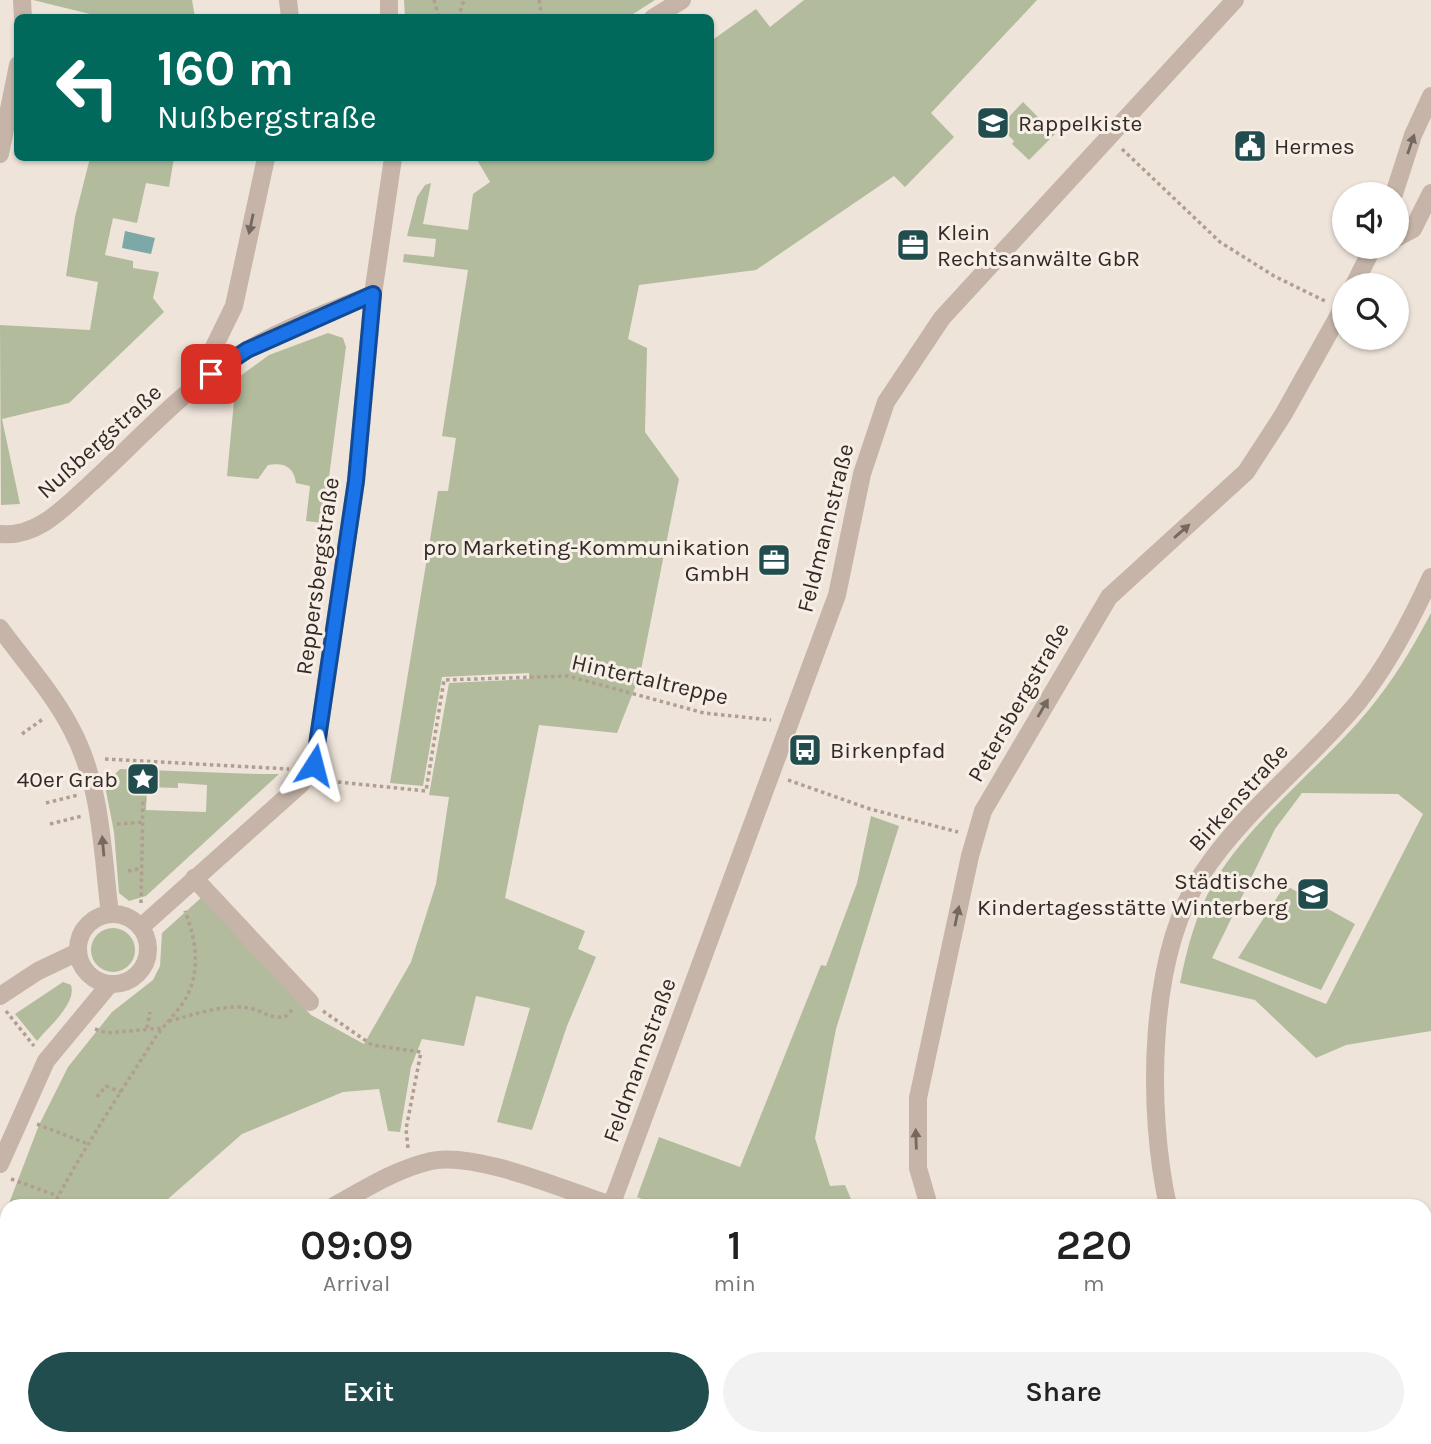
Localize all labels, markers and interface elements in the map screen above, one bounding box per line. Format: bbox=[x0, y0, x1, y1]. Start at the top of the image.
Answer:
text: 160 m bbox=[157, 40, 294, 97]
icon: left bbox=[42, 42, 133, 133]
text: Nußbergstraße bbox=[157, 99, 377, 136]
school or university icon: Rappelkiste bbox=[974, 104, 1012, 142]
place label: Rappelkiste bbox=[1018, 110, 1142, 137]
public building icon: Hermes bbox=[1231, 127, 1269, 165]
place label: Hermes bbox=[1274, 133, 1355, 160]
one-way arrow bbox=[1406, 134, 1416, 155]
map controls bbox=[1332, 182, 1409, 350]
button: sound bbox=[1332, 182, 1409, 259]
one-way arrow bbox=[246, 213, 257, 235]
place label: Klein Rechtsanwälte GbR bbox=[937, 219, 1140, 272]
office icon: Klein Rechtsanwälte GbR bbox=[894, 226, 932, 264]
button: search bbox=[1332, 273, 1409, 350]
pin bbox=[181, 344, 241, 404]
icon: arrive bbox=[192, 355, 230, 393]
street label: Nußbergstraße bbox=[32, 379, 167, 504]
street label: Feldmannstraße bbox=[791, 441, 859, 615]
street label: Reppersbergstraße bbox=[290, 476, 345, 676]
one-way arrow bbox=[1173, 523, 1191, 539]
place label: pro Marketing-Kommunikation GmbH bbox=[423, 534, 750, 587]
office icon: pro Marketing-Kommunikation GmbH bbox=[755, 541, 793, 579]
street label: Petersbergstraße bbox=[962, 618, 1075, 787]
street label: Hintertaltreppe bbox=[569, 648, 731, 711]
one-way arrow bbox=[1037, 699, 1049, 718]
position arrow bbox=[277, 728, 351, 802]
bus stop icon: Birkenpfad bbox=[786, 731, 824, 769]
place label: Birkenpfad bbox=[830, 737, 946, 764]
street label: Birkenstraße bbox=[1183, 738, 1294, 857]
place icon: 40er Grab bbox=[124, 760, 162, 798]
place label: 40er Grab bbox=[17, 766, 118, 793]
one-way arrow bbox=[98, 835, 109, 857]
place label: Städtische Kindertagesstätte Winterberg bbox=[977, 868, 1288, 921]
school or university icon: Städtische Kindertagesstätte Winterberg bbox=[1294, 875, 1332, 913]
one-way arrow bbox=[952, 905, 963, 927]
street label: Feldmannstraße bbox=[597, 974, 682, 1146]
one-way arrow bbox=[911, 1128, 922, 1150]
text: 09:09 bbox=[300, 1220, 414, 1270]
text: 1 bbox=[727, 1220, 742, 1270]
text: 220 bbox=[1056, 1220, 1132, 1270]
text: Arrival bbox=[323, 1270, 390, 1297]
text: min bbox=[714, 1270, 756, 1297]
text: m bbox=[1083, 1270, 1105, 1297]
button: Exit bbox=[28, 1352, 709, 1432]
button: Share bbox=[723, 1352, 1404, 1432]

